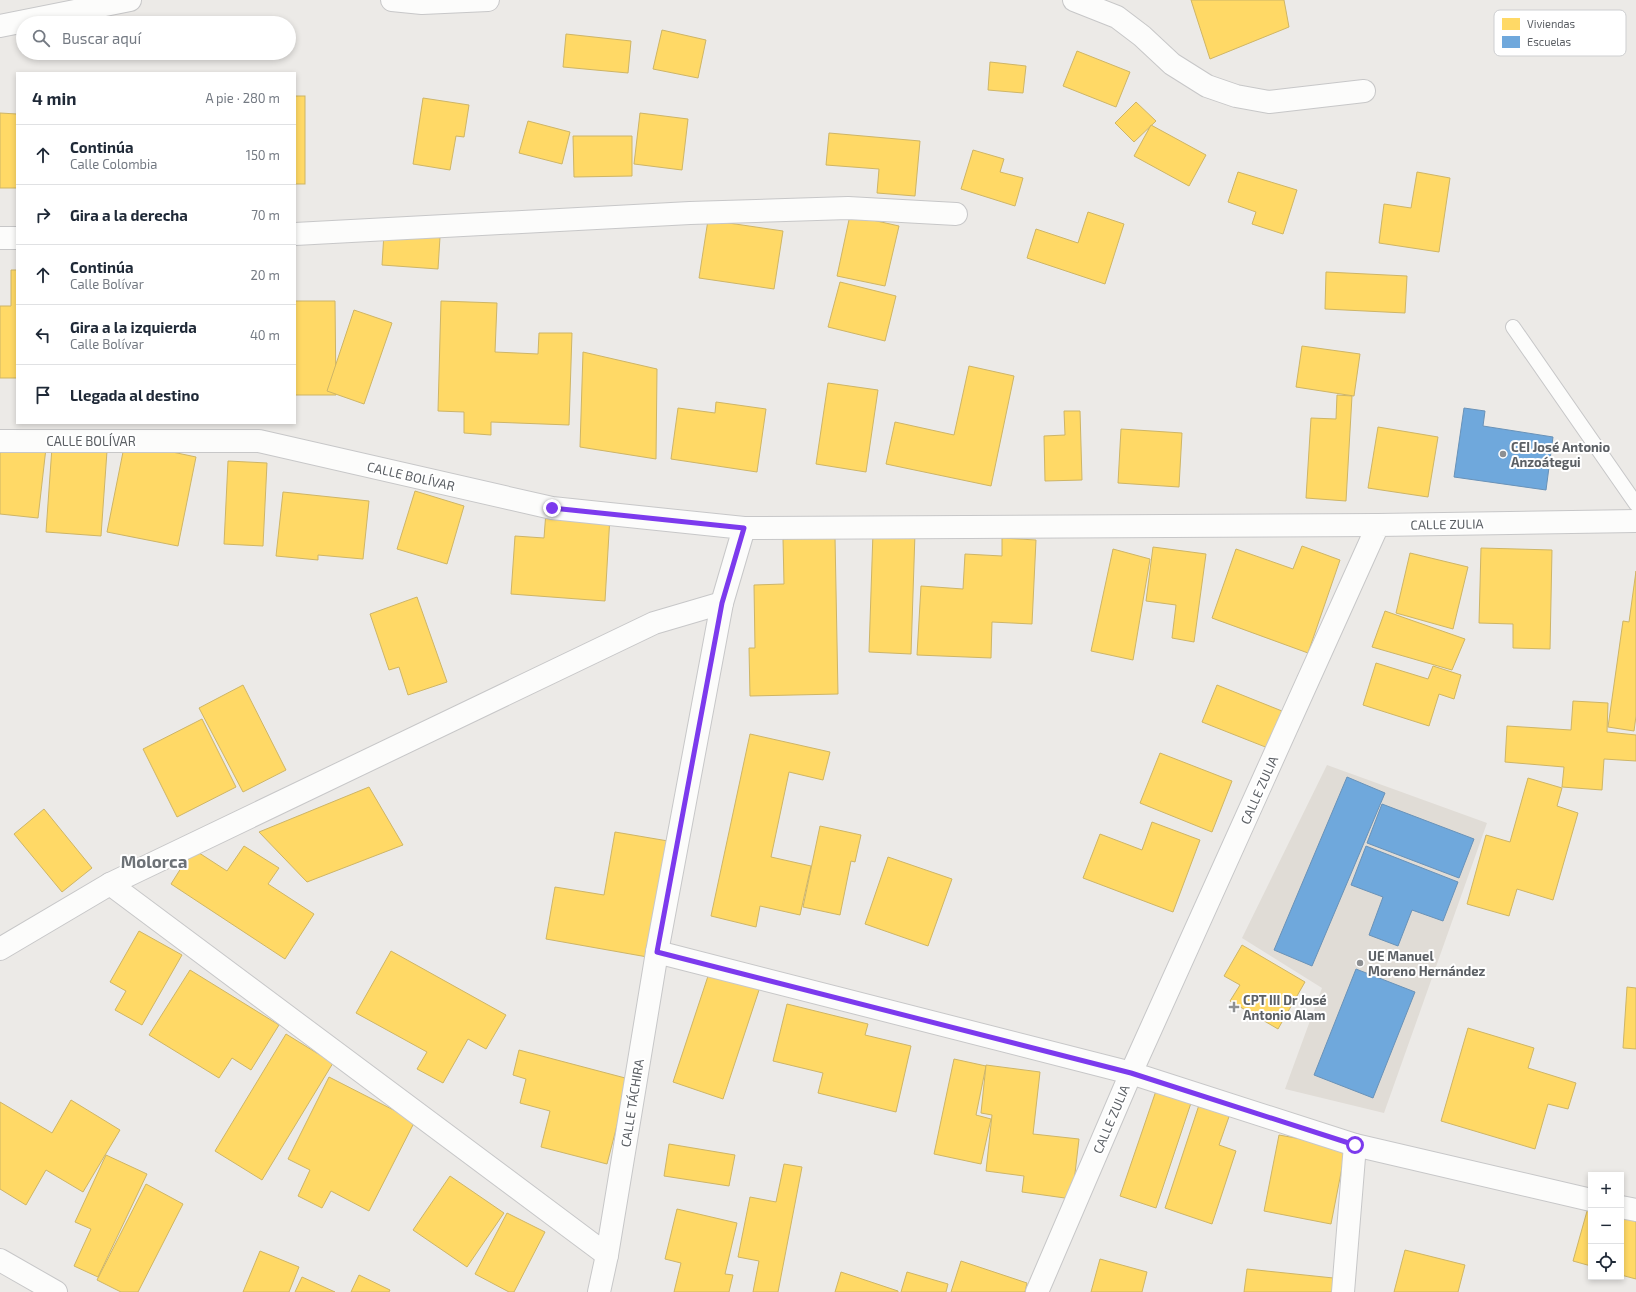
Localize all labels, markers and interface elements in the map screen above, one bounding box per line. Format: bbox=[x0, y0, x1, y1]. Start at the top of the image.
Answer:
legend bbox=[1494, 10, 1626, 56]
search box bbox=[16, 16, 296, 60]
text: Viviendas bbox=[1527, 17, 1576, 30]
icon: search bbox=[30, 27, 52, 49]
text: Buscar aquí bbox=[62, 29, 141, 47]
text: Escuelas bbox=[1527, 35, 1572, 48]
text: 4 min bbox=[32, 88, 76, 108]
text: A pie · 280 m bbox=[205, 90, 280, 106]
text: Continúa bbox=[70, 138, 133, 156]
icon: ahead bbox=[32, 144, 54, 166]
text: 150 m bbox=[246, 147, 280, 163]
text: Calle Colombia bbox=[70, 156, 157, 172]
icon: right bbox=[32, 204, 54, 226]
text: Gira a la derecha bbox=[70, 206, 188, 224]
text: 70 m bbox=[251, 207, 280, 223]
text: Continúa bbox=[70, 258, 133, 276]
icon: ahead bbox=[32, 264, 54, 286]
text: 20 m bbox=[251, 267, 280, 283]
text: Calle Bolívar bbox=[70, 276, 144, 292]
text: Gira a la izquierda bbox=[70, 318, 197, 336]
icon: left bbox=[32, 324, 54, 346]
text: 40 m bbox=[250, 327, 280, 343]
text: Calle Bolívar bbox=[70, 336, 144, 352]
icon: arrive bbox=[32, 384, 54, 406]
text: Llegada al destino bbox=[70, 386, 199, 404]
street label: CALLE BOLÍVAR bbox=[46, 432, 136, 449]
place label: CEI José Antonio Anzoátegui bbox=[1511, 439, 1610, 470]
marker: CEI José Antonio Anzoátegui bbox=[1498, 449, 1508, 459]
street label: CALLE BOLÍVAR bbox=[366, 457, 457, 494]
route end bbox=[543, 499, 561, 517]
street label: CALLE ZULIA bbox=[1410, 515, 1484, 533]
street label: CALLE ZULIA bbox=[1237, 753, 1281, 827]
district label: Molorca bbox=[121, 851, 187, 871]
place label: UE Manuel Moreno Hernández bbox=[1368, 948, 1486, 979]
marker: UE Manuel Moreno Hernández bbox=[1355, 958, 1365, 968]
place label: CPT III Dr José Antonio Alam bbox=[1243, 992, 1327, 1023]
marker: CPT III Dr José Antonio Alam bbox=[1228, 1001, 1240, 1013]
street label: CALLE TÁCHIRA bbox=[616, 1058, 647, 1148]
street label: CALLE ZULIA bbox=[1089, 1082, 1133, 1156]
route start bbox=[1346, 1136, 1364, 1154]
map controls bbox=[1588, 1172, 1624, 1280]
button: + bbox=[1588, 1172, 1624, 1208]
button: − bbox=[1588, 1208, 1624, 1244]
button: locate bbox=[1588, 1244, 1624, 1280]

